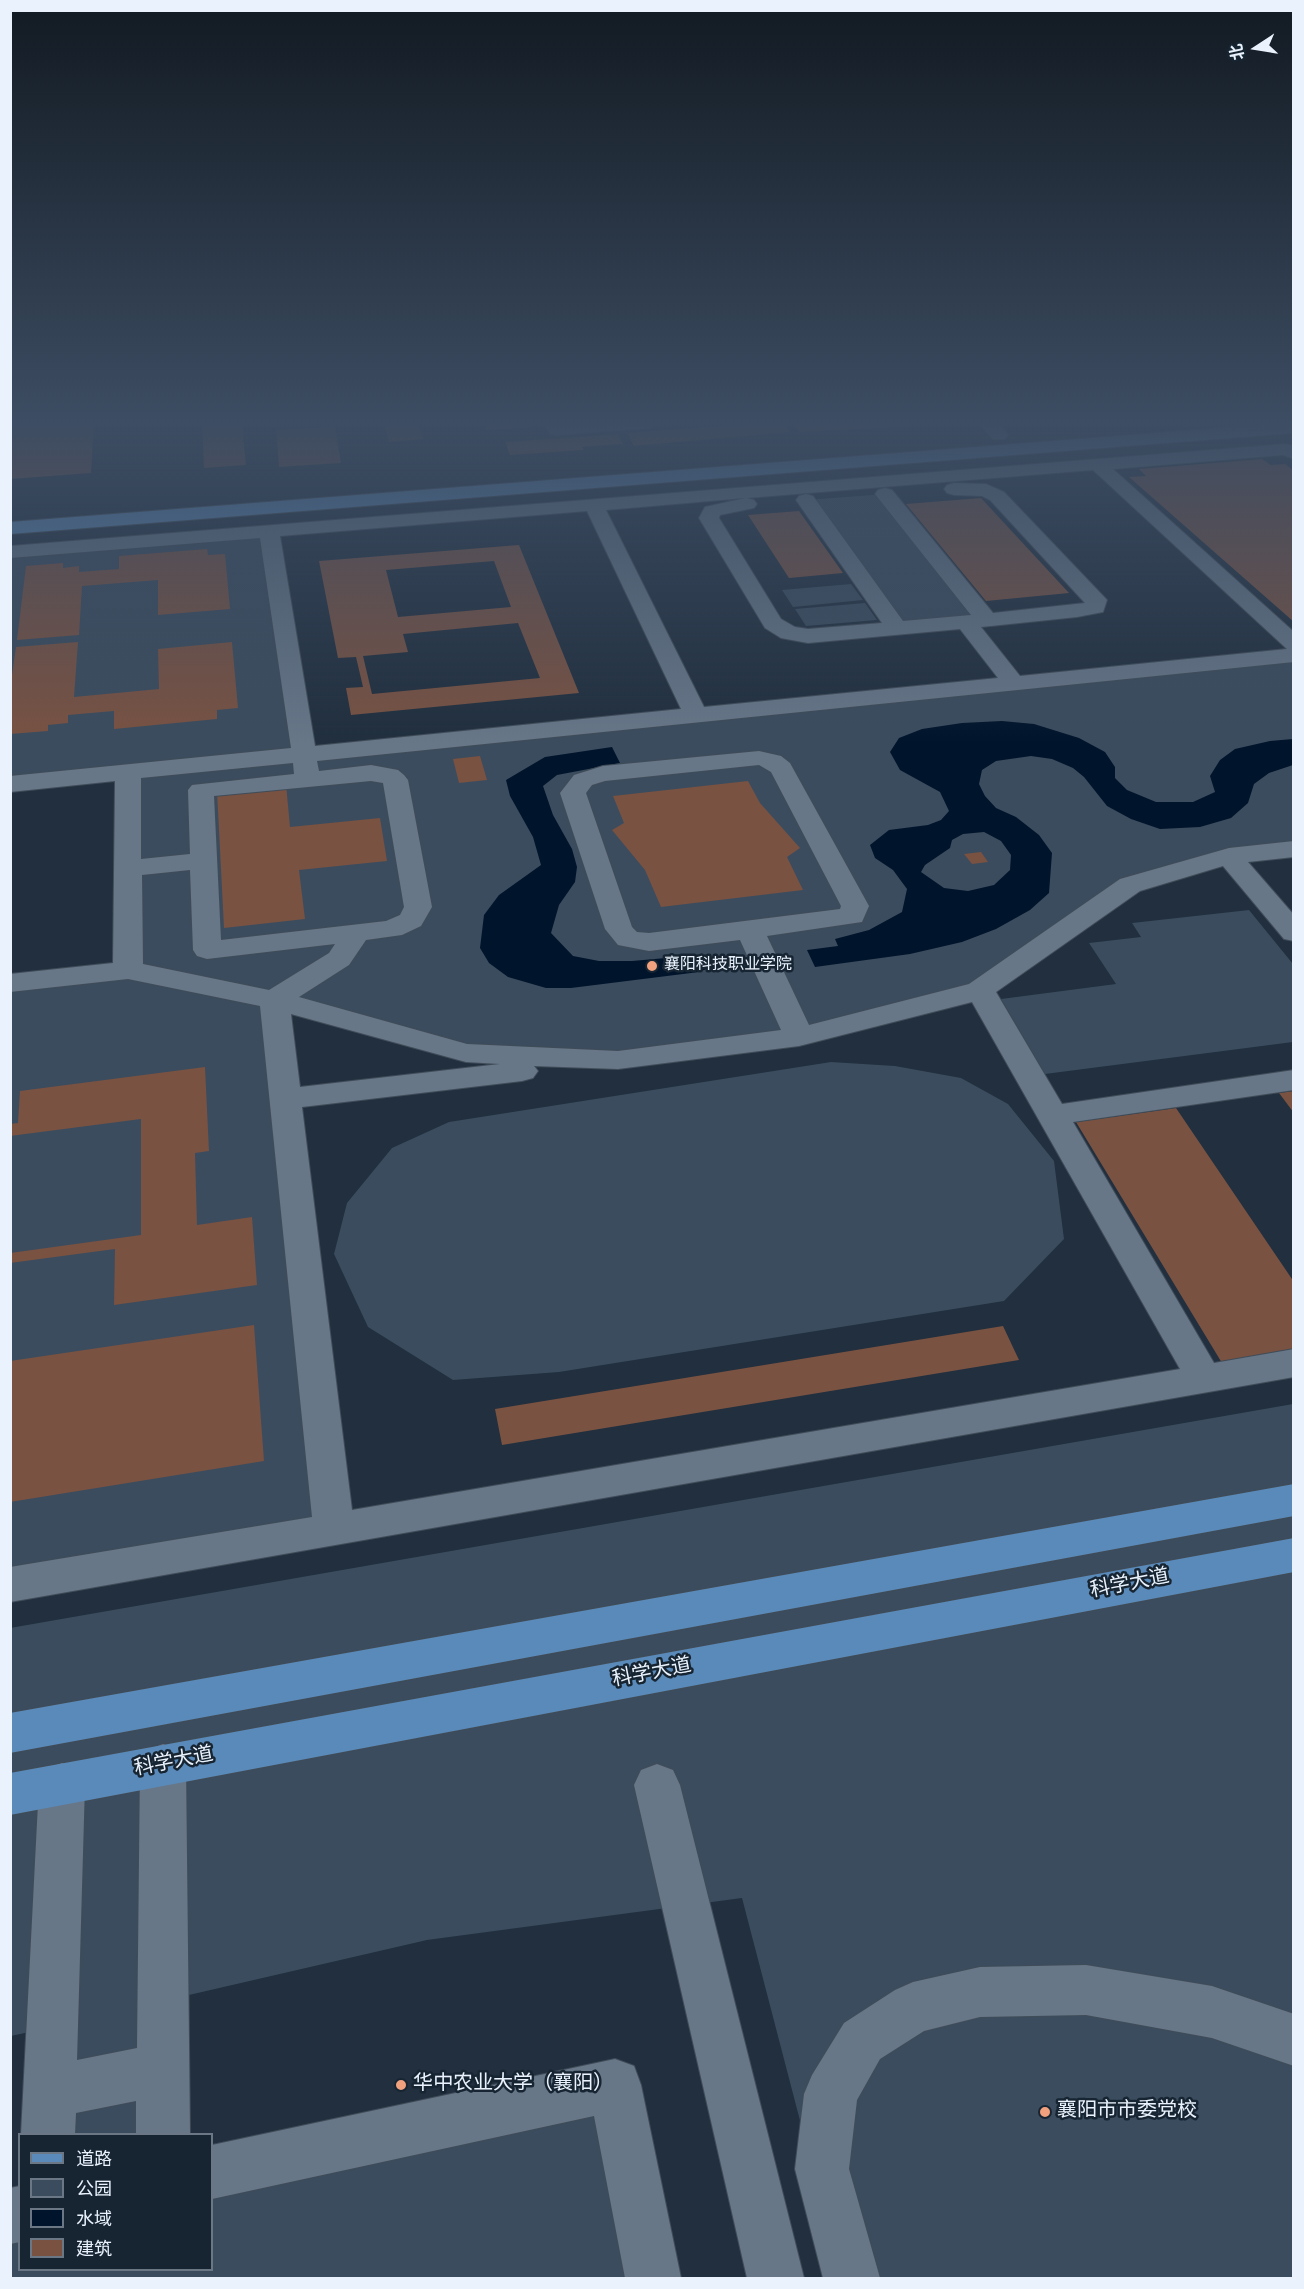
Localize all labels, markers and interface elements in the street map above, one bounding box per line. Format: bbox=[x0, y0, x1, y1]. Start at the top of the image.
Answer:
north arrow bbox=[1226, 18, 1286, 78]
text: 北 bbox=[1227, 42, 1250, 62]
place label: 襄阳科技职业学院 bbox=[664, 956, 792, 976]
marker: 襄阳科技职业学院 bbox=[645, 959, 659, 973]
street label: 科学大道 bbox=[1088, 1566, 1172, 1604]
street label: 科学大道 bbox=[610, 1655, 694, 1693]
street label: 科学大道 bbox=[132, 1744, 216, 1782]
place label: 华中农业大学（襄阳） bbox=[413, 2073, 613, 2097]
marker: 华中农业大学（襄阳） bbox=[394, 2078, 408, 2092]
place label: 襄阳市市委党校 bbox=[1057, 2100, 1197, 2124]
marker: 襄阳市市委党校 bbox=[1038, 2105, 1052, 2119]
legend bbox=[18, 2133, 213, 2271]
text: 道路 bbox=[76, 2149, 112, 2172]
text: 公园 bbox=[76, 2179, 112, 2202]
text: 水域 bbox=[76, 2209, 112, 2232]
text: 建筑 bbox=[76, 2239, 112, 2262]

